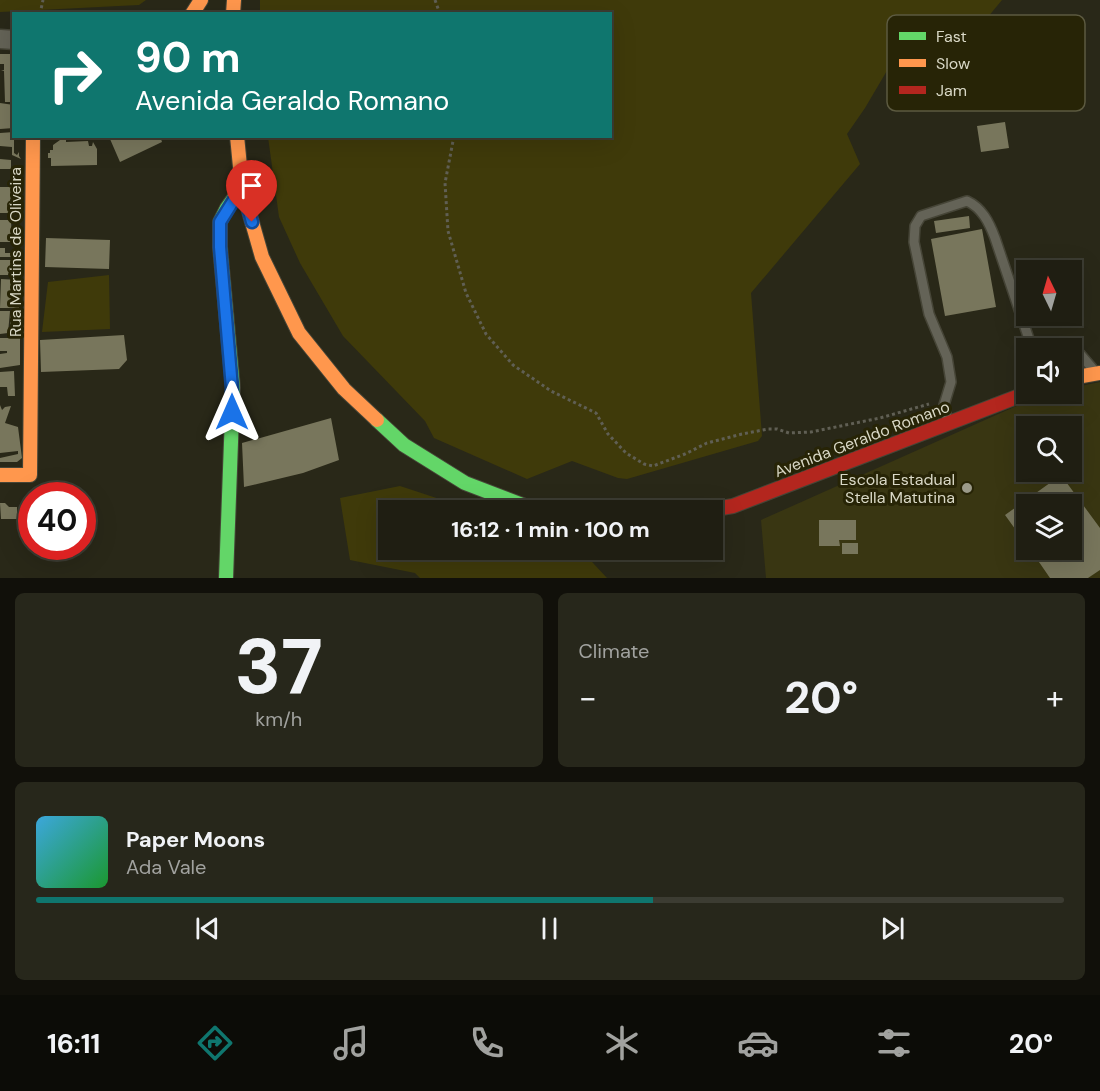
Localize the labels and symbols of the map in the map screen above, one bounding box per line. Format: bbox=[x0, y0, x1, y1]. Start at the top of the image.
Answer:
legend bbox=[887, 15, 1085, 111]
text: Fast bbox=[936, 26, 967, 47]
text: Slow bbox=[936, 53, 970, 74]
text: Jam bbox=[936, 80, 967, 101]
pin bbox=[226, 160, 277, 222]
street label: Rua Martins de Oliveira bbox=[5, 167, 26, 337]
north arrow bbox=[1016, 260, 1082, 326]
position arrow bbox=[200, 380, 264, 444]
street label: Avenida Geraldo Romano bbox=[771, 396, 953, 482]
place label: Escola Estadual Stella Matutina bbox=[840, 469, 955, 508]
marker: Escola Estadual Stella Matutina bbox=[960, 481, 974, 495]
speed limit sign: 40 bbox=[18, 482, 96, 560]

